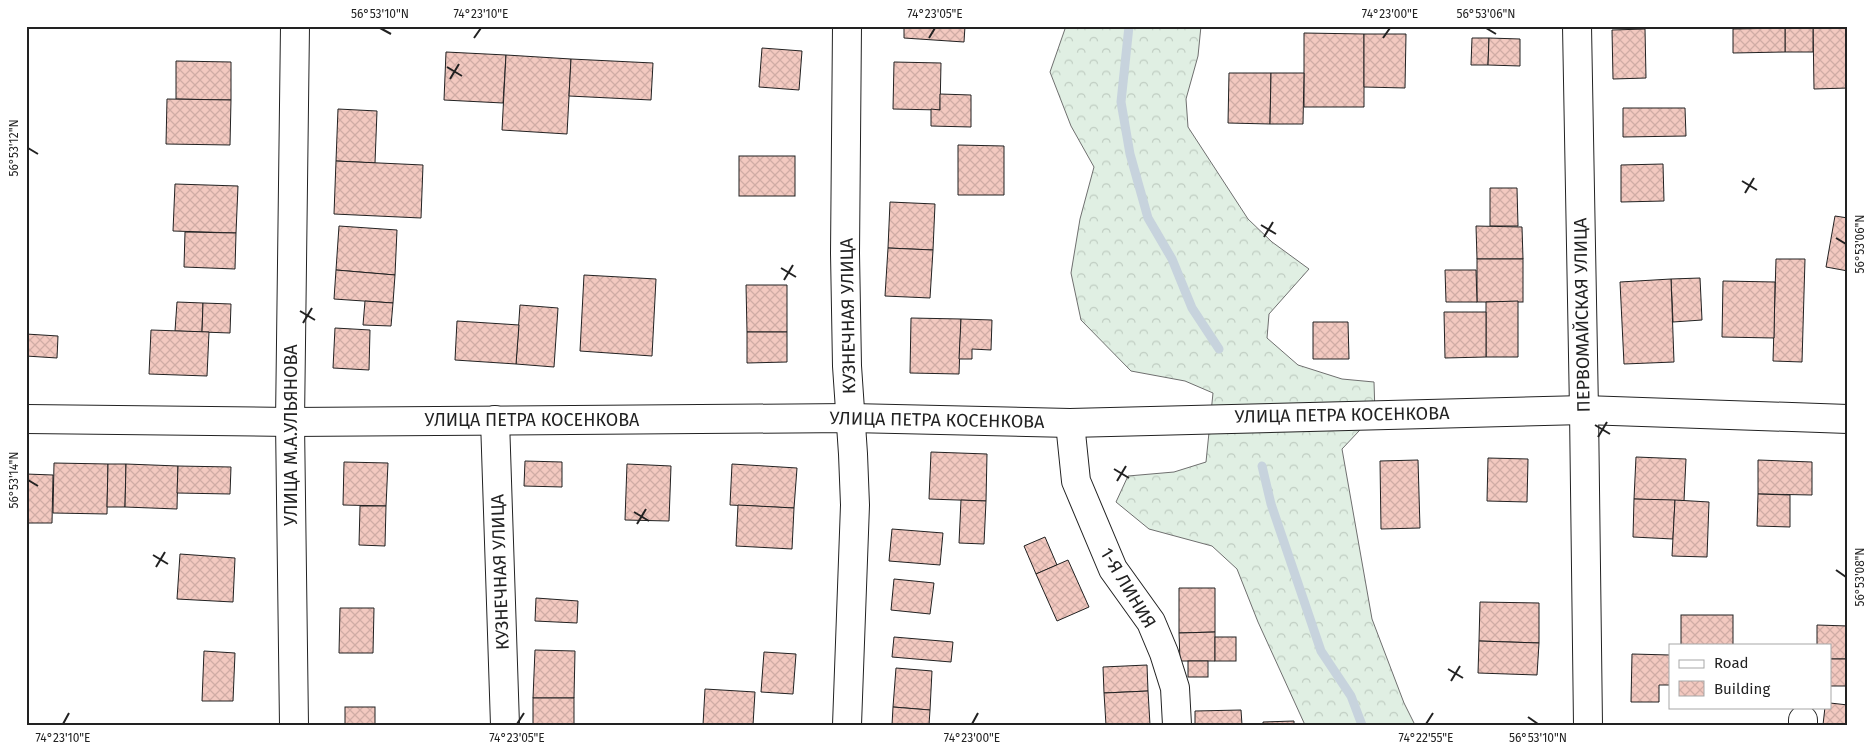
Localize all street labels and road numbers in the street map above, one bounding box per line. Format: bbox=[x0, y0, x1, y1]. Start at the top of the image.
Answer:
street label: ПЕРВОМАЙСКАЯ УЛИЦА bbox=[1569, 217, 1595, 412]
street label: КУЗНЕЧНАЯ УЛИЦА bbox=[836, 237, 860, 394]
street label: УЛИЦА М.А.УЛЬЯНОВА bbox=[280, 344, 302, 526]
street label: УЛИЦА ПЕТРА КОСЕНКОВА bbox=[1234, 402, 1450, 428]
street label: УЛИЦА ПЕТРА КОСЕНКОВА bbox=[829, 407, 1045, 433]
street label: УЛИЦА ПЕТРА КОСЕНКОВА bbox=[425, 409, 640, 431]
street label: КУЗНЕЧНАЯ УЛИЦА bbox=[486, 493, 514, 650]
street label: 1-Я ЛИНИЯ bbox=[1095, 544, 1161, 632]

